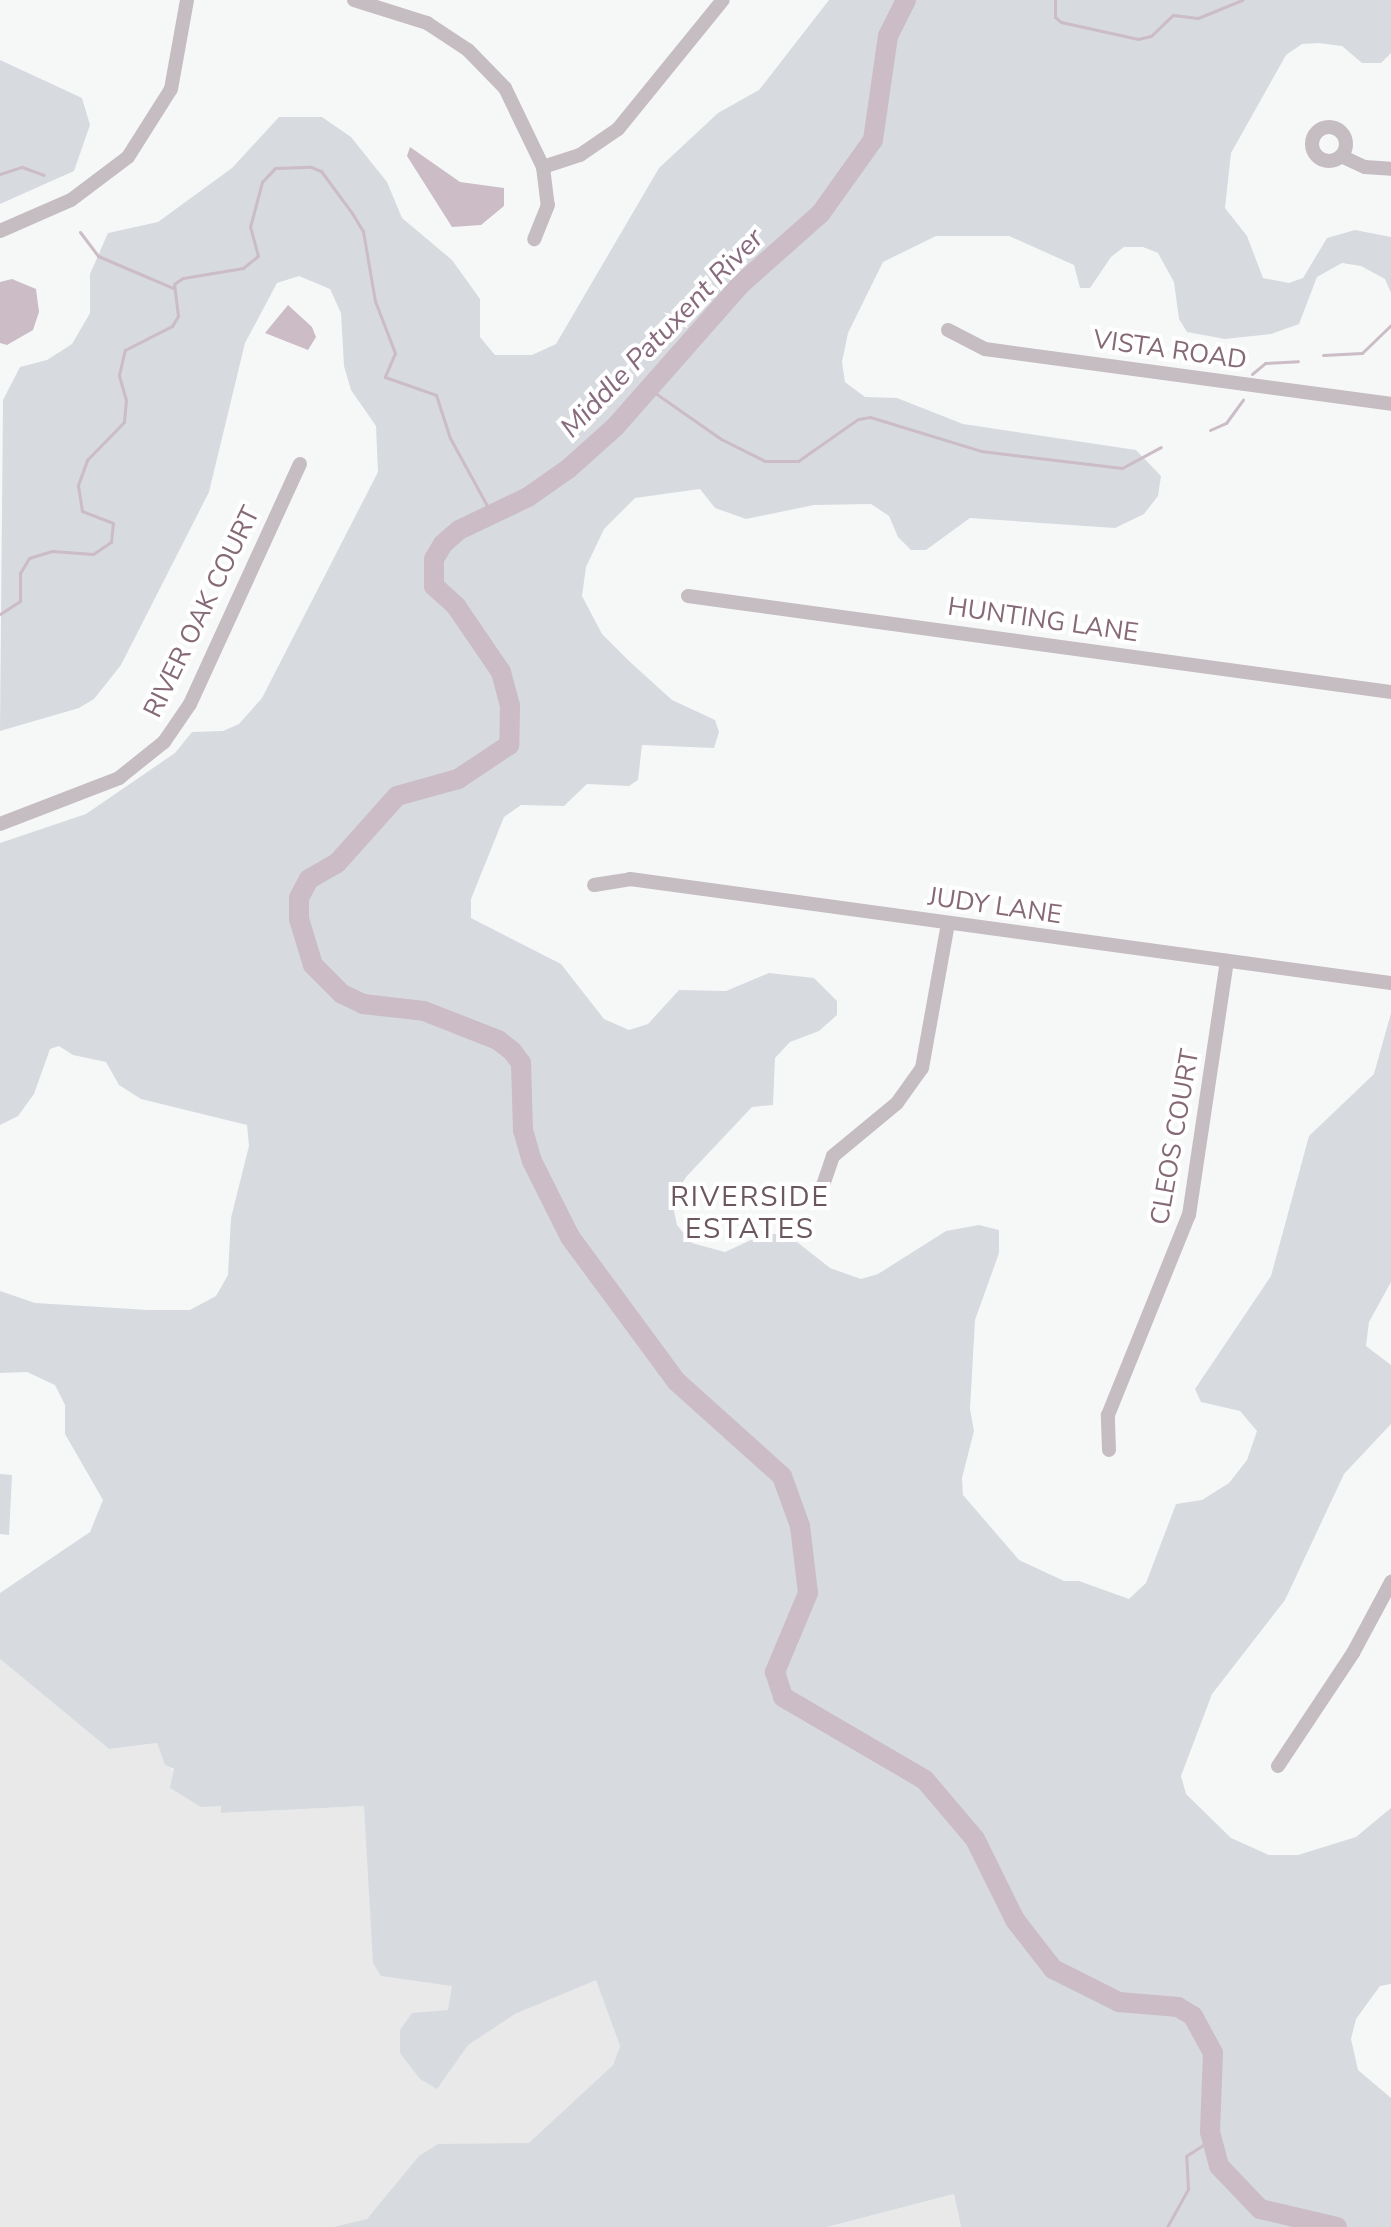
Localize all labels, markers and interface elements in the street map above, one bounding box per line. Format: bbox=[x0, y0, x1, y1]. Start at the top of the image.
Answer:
water label: Middle Patuxent River bbox=[554, 222, 770, 444]
street label: VISTA ROAD bbox=[1091, 324, 1249, 376]
street label: RIVER OAK COURT bbox=[137, 501, 267, 723]
street label: HUNTING LANE bbox=[946, 591, 1140, 649]
street label: JUDY LANE bbox=[926, 881, 1064, 931]
street label: CLEOS COURT bbox=[1144, 1047, 1206, 1227]
district label: RIVERSIDE ESTATES bbox=[670, 1180, 830, 1246]

